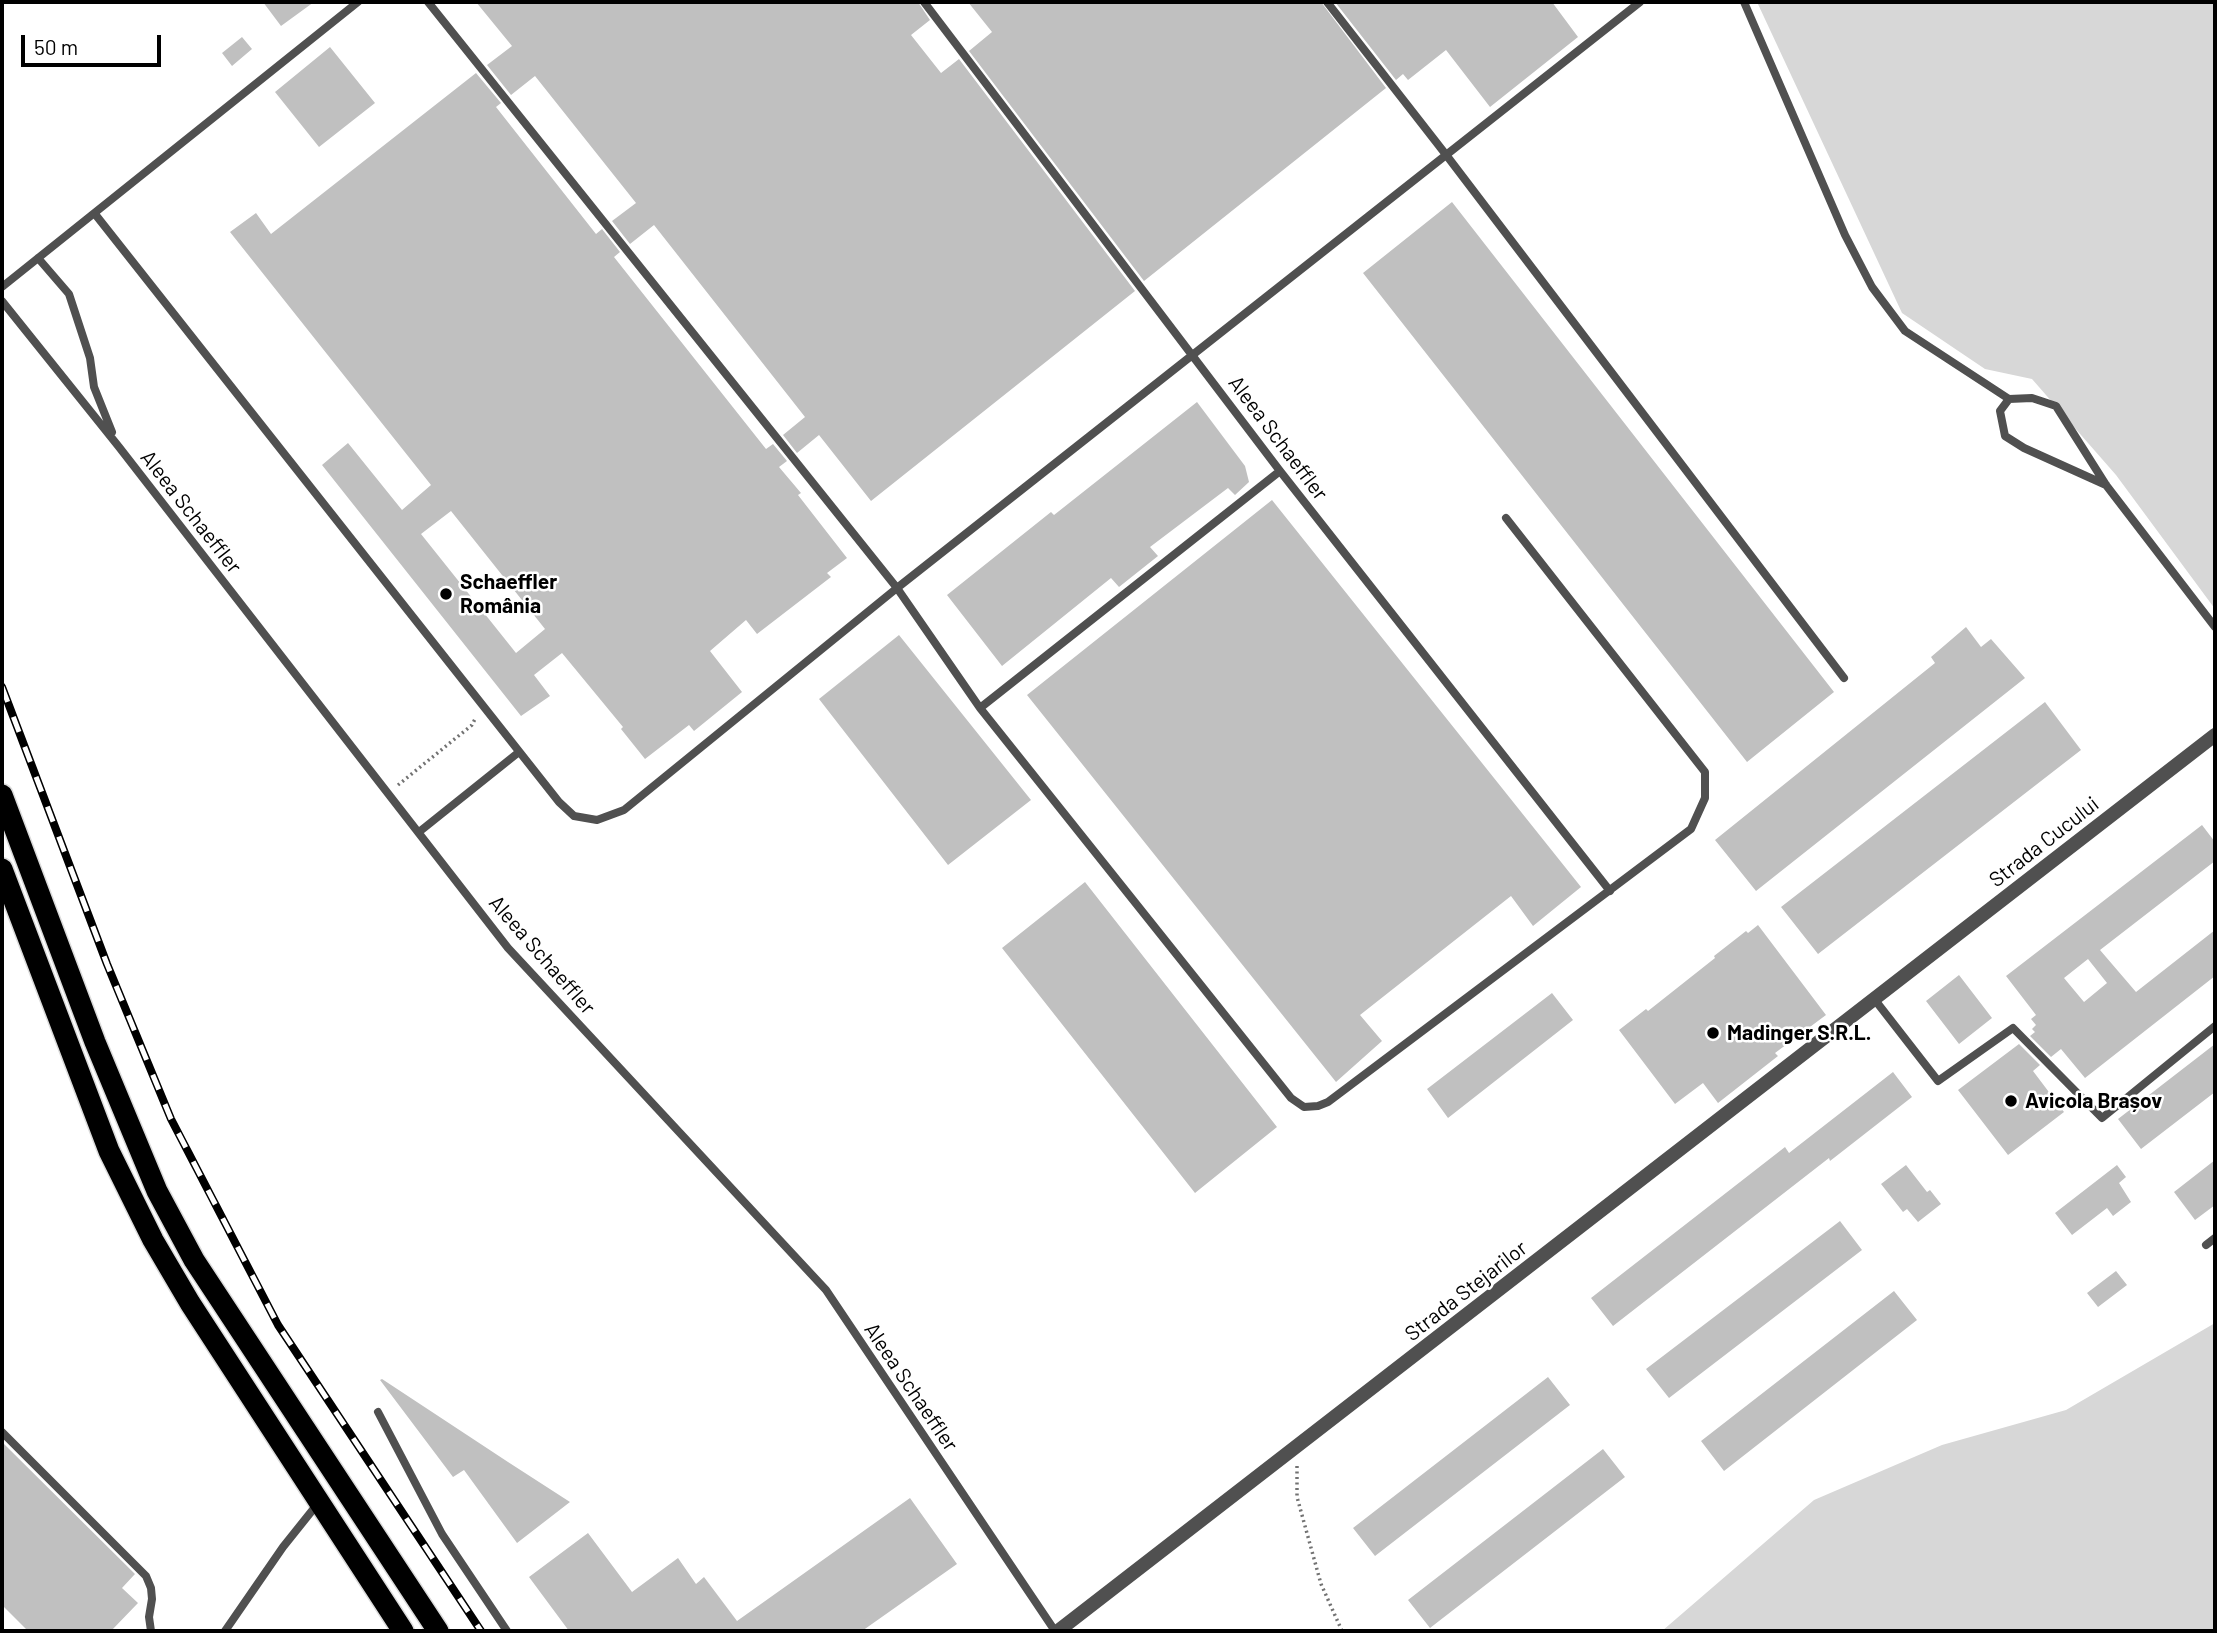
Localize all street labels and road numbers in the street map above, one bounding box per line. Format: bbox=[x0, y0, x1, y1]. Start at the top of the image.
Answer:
street label: Aleea Schaeffler bbox=[1223, 371, 1333, 505]
street label: Aleea Schaeffler bbox=[135, 445, 247, 579]
street label: Strada Cucului bbox=[1984, 791, 2104, 893]
street label: Aleea Schaeffler bbox=[484, 890, 600, 1020]
street label: Strada Stejarilor bbox=[1400, 1235, 1532, 1347]
street label: Aleea Schaeffler bbox=[859, 1318, 963, 1456]

